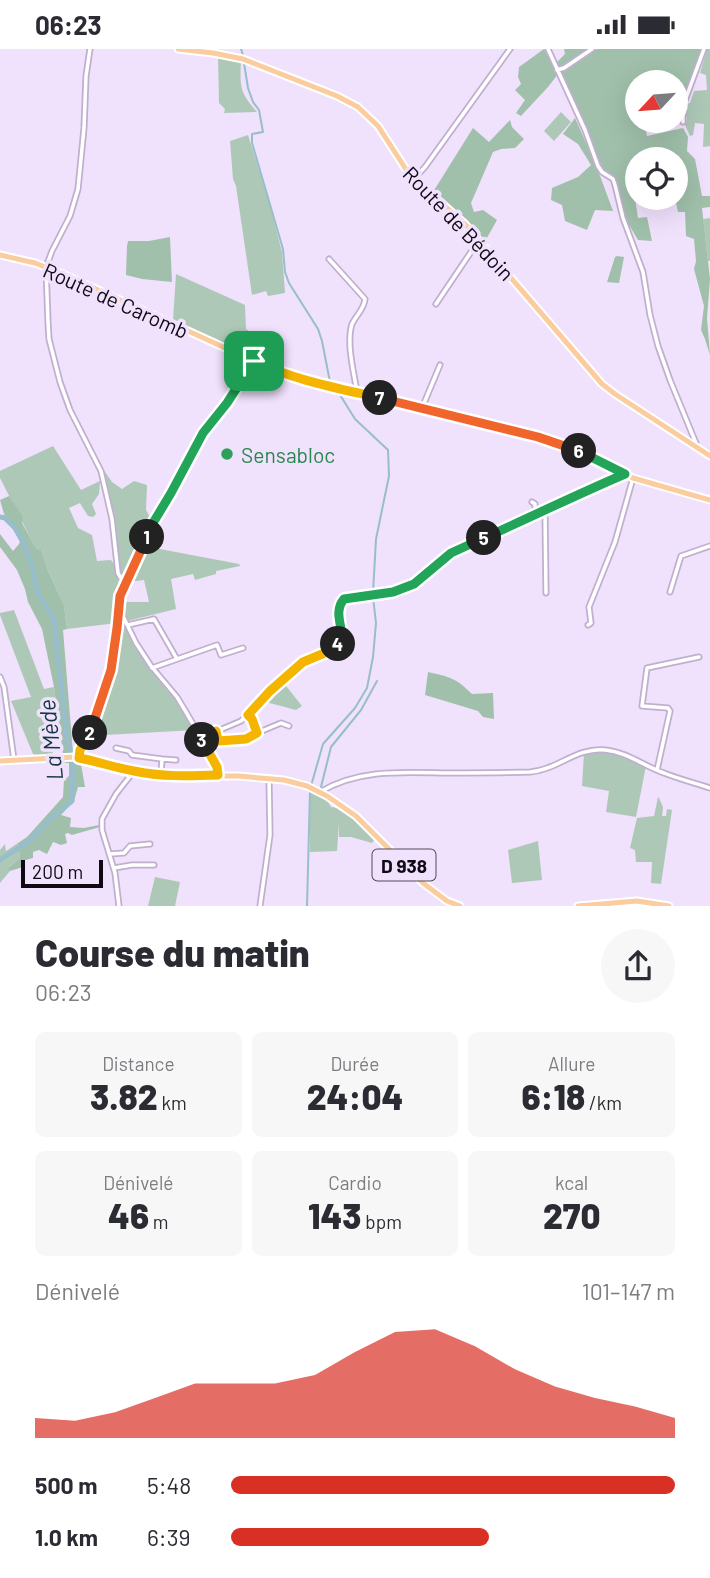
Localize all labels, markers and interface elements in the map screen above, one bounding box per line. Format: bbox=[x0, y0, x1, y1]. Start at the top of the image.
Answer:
text: 06:23 bbox=[35, 9, 101, 40]
north arrow bbox=[625, 70, 688, 133]
map controls bbox=[625, 70, 688, 210]
button: locate bbox=[625, 147, 688, 210]
street label: Route de Bédoin bbox=[398, 161, 520, 285]
street label: Route de Caromb bbox=[40, 257, 192, 343]
pin bbox=[224, 331, 284, 391]
icon: arrive bbox=[235, 342, 273, 380]
pin: 7 bbox=[362, 381, 398, 415]
text: 7 bbox=[375, 386, 384, 409]
pin: 6 bbox=[562, 433, 596, 469]
text: 6 bbox=[573, 439, 584, 462]
place label: Sensabloc bbox=[241, 442, 335, 467]
marker: Sensabloc bbox=[219, 446, 235, 462]
pin: 1 bbox=[130, 519, 164, 554]
pin: 5 bbox=[466, 521, 502, 555]
text: 1 bbox=[143, 525, 150, 548]
text: 5 bbox=[478, 526, 489, 549]
pin: 4 bbox=[320, 627, 356, 661]
text: 4 bbox=[332, 632, 343, 655]
water label: La Mède bbox=[32, 698, 68, 782]
pin: 2 bbox=[72, 715, 108, 751]
text: 2 bbox=[84, 721, 95, 744]
pin: 3 bbox=[184, 723, 220, 757]
text: 3 bbox=[196, 728, 207, 751]
road number: D 938 bbox=[372, 849, 436, 881]
scale bar bbox=[21, 857, 103, 889]
text: 200 m bbox=[32, 860, 83, 883]
text: Course du matin bbox=[35, 929, 310, 975]
button: share bbox=[601, 929, 675, 1003]
text: 06:23 bbox=[35, 978, 92, 1006]
text: Distance bbox=[102, 1052, 175, 1075]
text: Durée bbox=[331, 1052, 379, 1075]
text: Allure bbox=[548, 1052, 595, 1075]
text: 3.82 bbox=[90, 1075, 158, 1117]
text: 24:04 bbox=[307, 1075, 403, 1117]
text: 6:18 bbox=[521, 1075, 585, 1117]
text: km bbox=[158, 1091, 187, 1114]
text: /km bbox=[585, 1091, 622, 1114]
text: Dénivelé bbox=[103, 1171, 173, 1194]
text: Cardio bbox=[328, 1171, 382, 1194]
text: kcal bbox=[555, 1171, 588, 1194]
text: 46 bbox=[108, 1194, 149, 1236]
text: 143 bbox=[308, 1194, 362, 1236]
text: 270 bbox=[543, 1194, 600, 1236]
text: m bbox=[149, 1210, 169, 1233]
text: bpm bbox=[362, 1210, 402, 1233]
text: Dénivelé bbox=[35, 1277, 120, 1305]
text: 101–147 m bbox=[582, 1277, 675, 1305]
text: 500 m bbox=[35, 1471, 97, 1499]
text: 5:48 bbox=[147, 1471, 191, 1499]
text: 1.0 km bbox=[35, 1523, 98, 1551]
text: 6:39 bbox=[147, 1523, 190, 1551]

